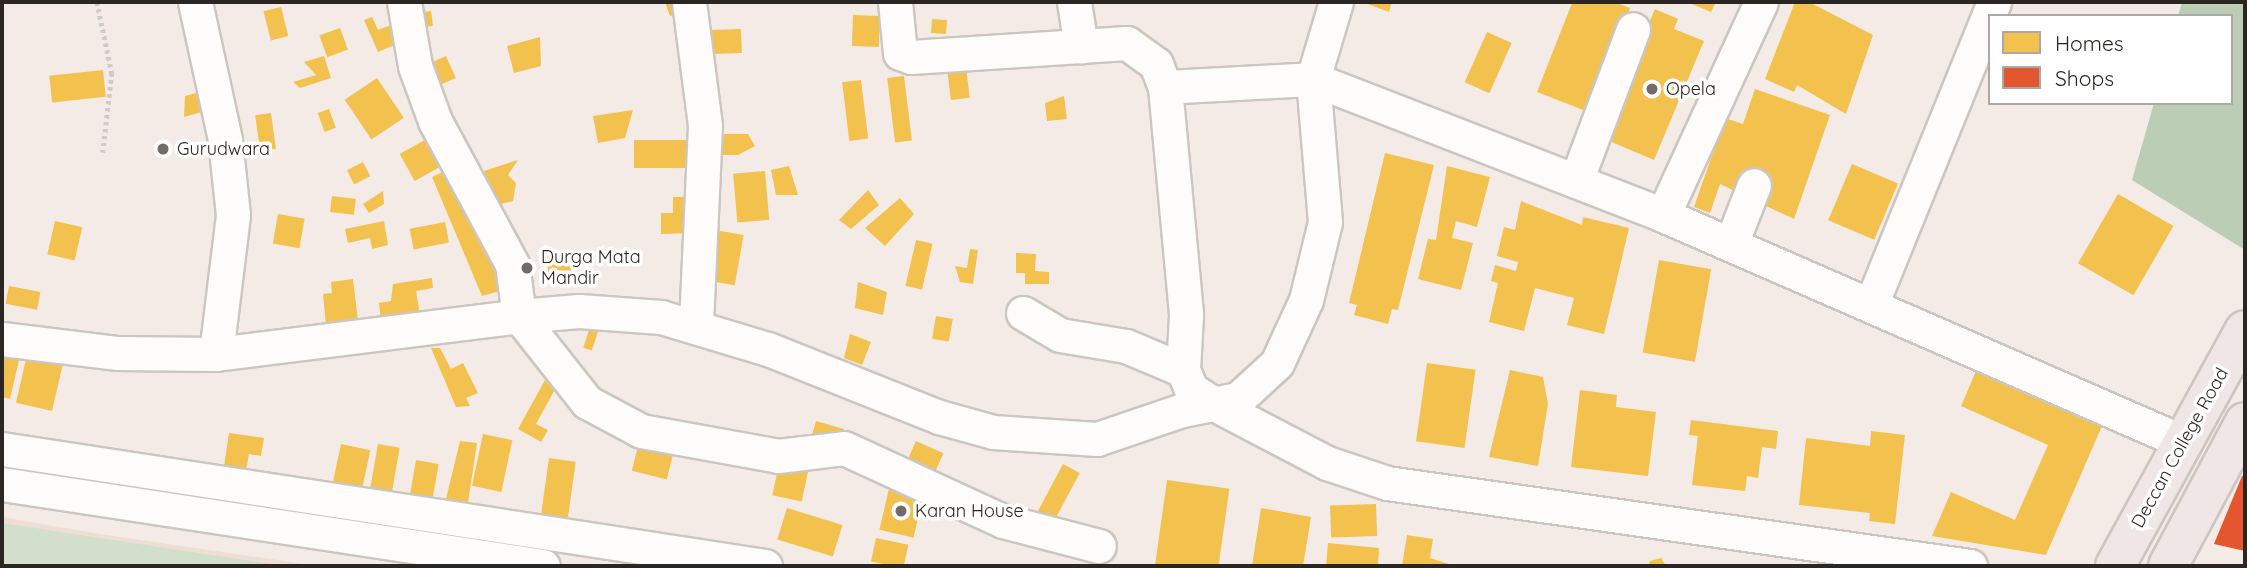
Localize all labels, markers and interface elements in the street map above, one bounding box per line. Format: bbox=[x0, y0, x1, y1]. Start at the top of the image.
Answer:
legend bbox=[1988, 14, 2233, 105]
text: Homes bbox=[2055, 30, 2124, 56]
text: Shops bbox=[2055, 65, 2114, 91]
place label: Opela bbox=[1666, 78, 1716, 100]
marker: Opela bbox=[1644, 81, 1660, 97]
place label: Gurudwara bbox=[177, 138, 270, 160]
marker: Gurudwara bbox=[155, 141, 171, 157]
place label: Durga Mata Mandir bbox=[541, 247, 641, 290]
marker: Durga Mata Mandir bbox=[519, 260, 535, 276]
street label: Deccan College Road bbox=[2127, 364, 2233, 532]
place label: Karan House bbox=[915, 500, 1024, 522]
marker: Karan House bbox=[893, 503, 909, 519]

